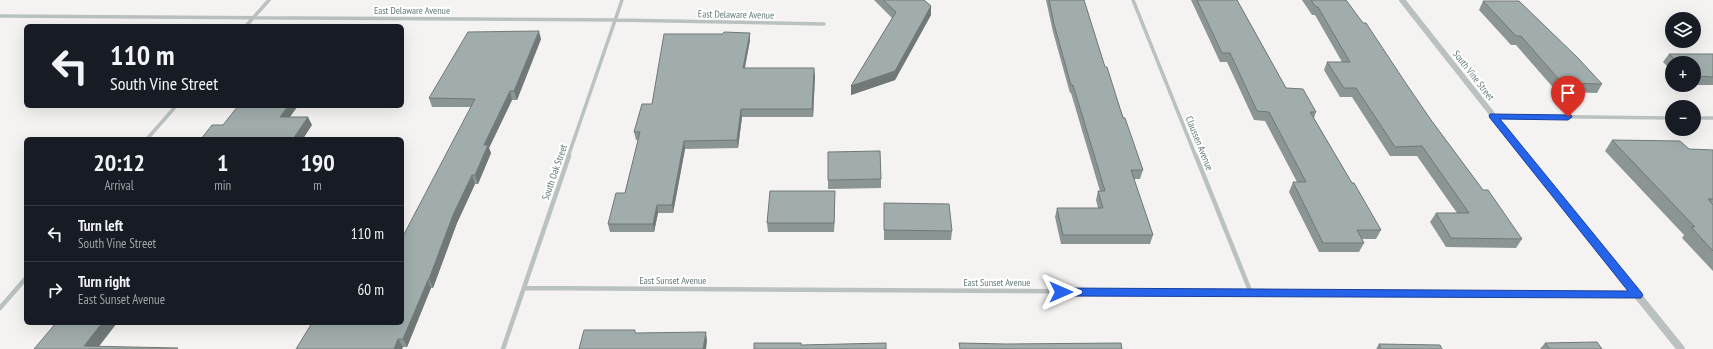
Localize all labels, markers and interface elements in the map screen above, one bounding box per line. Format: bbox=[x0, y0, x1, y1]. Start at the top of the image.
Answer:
street label: East Delaware Avenue bbox=[374, 4, 450, 17]
street label: East Delaware Avenue bbox=[698, 7, 774, 22]
map controls bbox=[1665, 12, 1701, 136]
button: layers bbox=[1665, 12, 1701, 48]
text: 110 m bbox=[110, 36, 174, 73]
icon: left bbox=[44, 40, 96, 92]
street label: South Vine Street bbox=[1450, 48, 1497, 103]
button: + bbox=[1665, 56, 1701, 92]
text: South Vine Street bbox=[110, 72, 218, 95]
pin bbox=[1551, 76, 1585, 117]
icon: arrive bbox=[1557, 82, 1579, 104]
button: − bbox=[1665, 100, 1701, 136]
street label: Claussen Avenue bbox=[1183, 114, 1216, 172]
street label: South Oak Street bbox=[539, 142, 570, 202]
text: 20:12 bbox=[93, 147, 145, 178]
text: 1 bbox=[217, 147, 228, 178]
text: 190 bbox=[300, 147, 335, 178]
text: Arrival bbox=[104, 177, 134, 194]
text: min bbox=[214, 177, 231, 194]
text: m bbox=[313, 177, 322, 194]
text: Turn left bbox=[78, 216, 123, 235]
icon: left bbox=[44, 223, 66, 245]
text: 110 m bbox=[351, 224, 384, 243]
text: South Vine Street bbox=[78, 235, 156, 252]
position arrow bbox=[1040, 271, 1082, 313]
text: Turn right bbox=[78, 272, 130, 291]
street label: East Sunset Avenue bbox=[640, 274, 706, 287]
street label: East Sunset Avenue bbox=[964, 276, 1030, 289]
icon: right bbox=[44, 279, 66, 301]
text: 60 m bbox=[358, 280, 384, 299]
text: East Sunset Avenue bbox=[78, 291, 165, 308]

